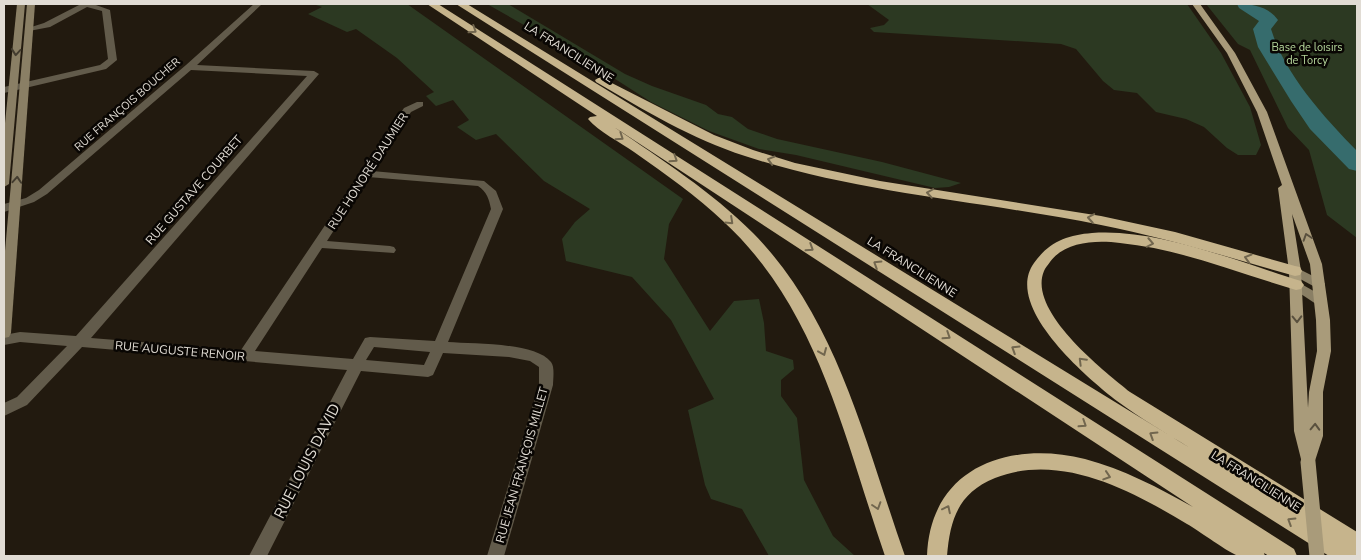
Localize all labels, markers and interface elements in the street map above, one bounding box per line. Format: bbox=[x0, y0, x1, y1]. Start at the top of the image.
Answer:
street label: LA FRANCILIENNE bbox=[521, 18, 617, 86]
one-way arrow bbox=[467, 24, 477, 33]
park label: Base de loisirs de Torcy bbox=[1271, 40, 1343, 68]
one-way arrow bbox=[11, 49, 22, 57]
street label: RUE FRANÇOIS BOUCHER bbox=[71, 54, 184, 154]
street label: RUE HONORÉ DAUMIER bbox=[324, 110, 412, 232]
street label: RUE GUSTAVE COURBET bbox=[142, 131, 247, 248]
one-way arrow bbox=[615, 131, 624, 141]
one-way arrow bbox=[669, 153, 678, 163]
one-way arrow bbox=[767, 155, 776, 165]
one-way arrow bbox=[12, 176, 23, 184]
one-way arrow bbox=[926, 188, 934, 198]
one-way arrow bbox=[1086, 213, 1095, 223]
one-way arrow bbox=[725, 215, 734, 224]
street label: LA FRANCILIENNE bbox=[864, 233, 960, 301]
one-way arrow bbox=[1303, 233, 1313, 242]
one-way arrow bbox=[1145, 237, 1154, 248]
one-way arrow bbox=[805, 241, 814, 251]
one-way arrow bbox=[1244, 253, 1253, 263]
one-way arrow bbox=[873, 260, 882, 270]
one-way arrow bbox=[1292, 316, 1302, 324]
one-way arrow bbox=[941, 330, 951, 339]
street label: RUE AUGUSTE RENOIR bbox=[114, 337, 246, 365]
one-way arrow bbox=[1011, 346, 1020, 356]
one-way arrow bbox=[818, 348, 828, 356]
one-way arrow bbox=[1079, 358, 1088, 367]
street label: RUE JEAN FRANÇOIS MILLET bbox=[492, 384, 552, 545]
street label: RUE LOUIS DAVID bbox=[269, 400, 345, 522]
one-way arrow bbox=[1078, 418, 1087, 427]
one-way arrow bbox=[1310, 423, 1320, 430]
one-way arrow bbox=[1149, 432, 1158, 442]
street label: LA FRANCILIENNE bbox=[1208, 447, 1304, 515]
one-way arrow bbox=[1102, 470, 1111, 480]
one-way arrow bbox=[872, 501, 882, 509]
one-way arrow bbox=[941, 505, 951, 514]
one-way arrow bbox=[1287, 518, 1296, 528]

